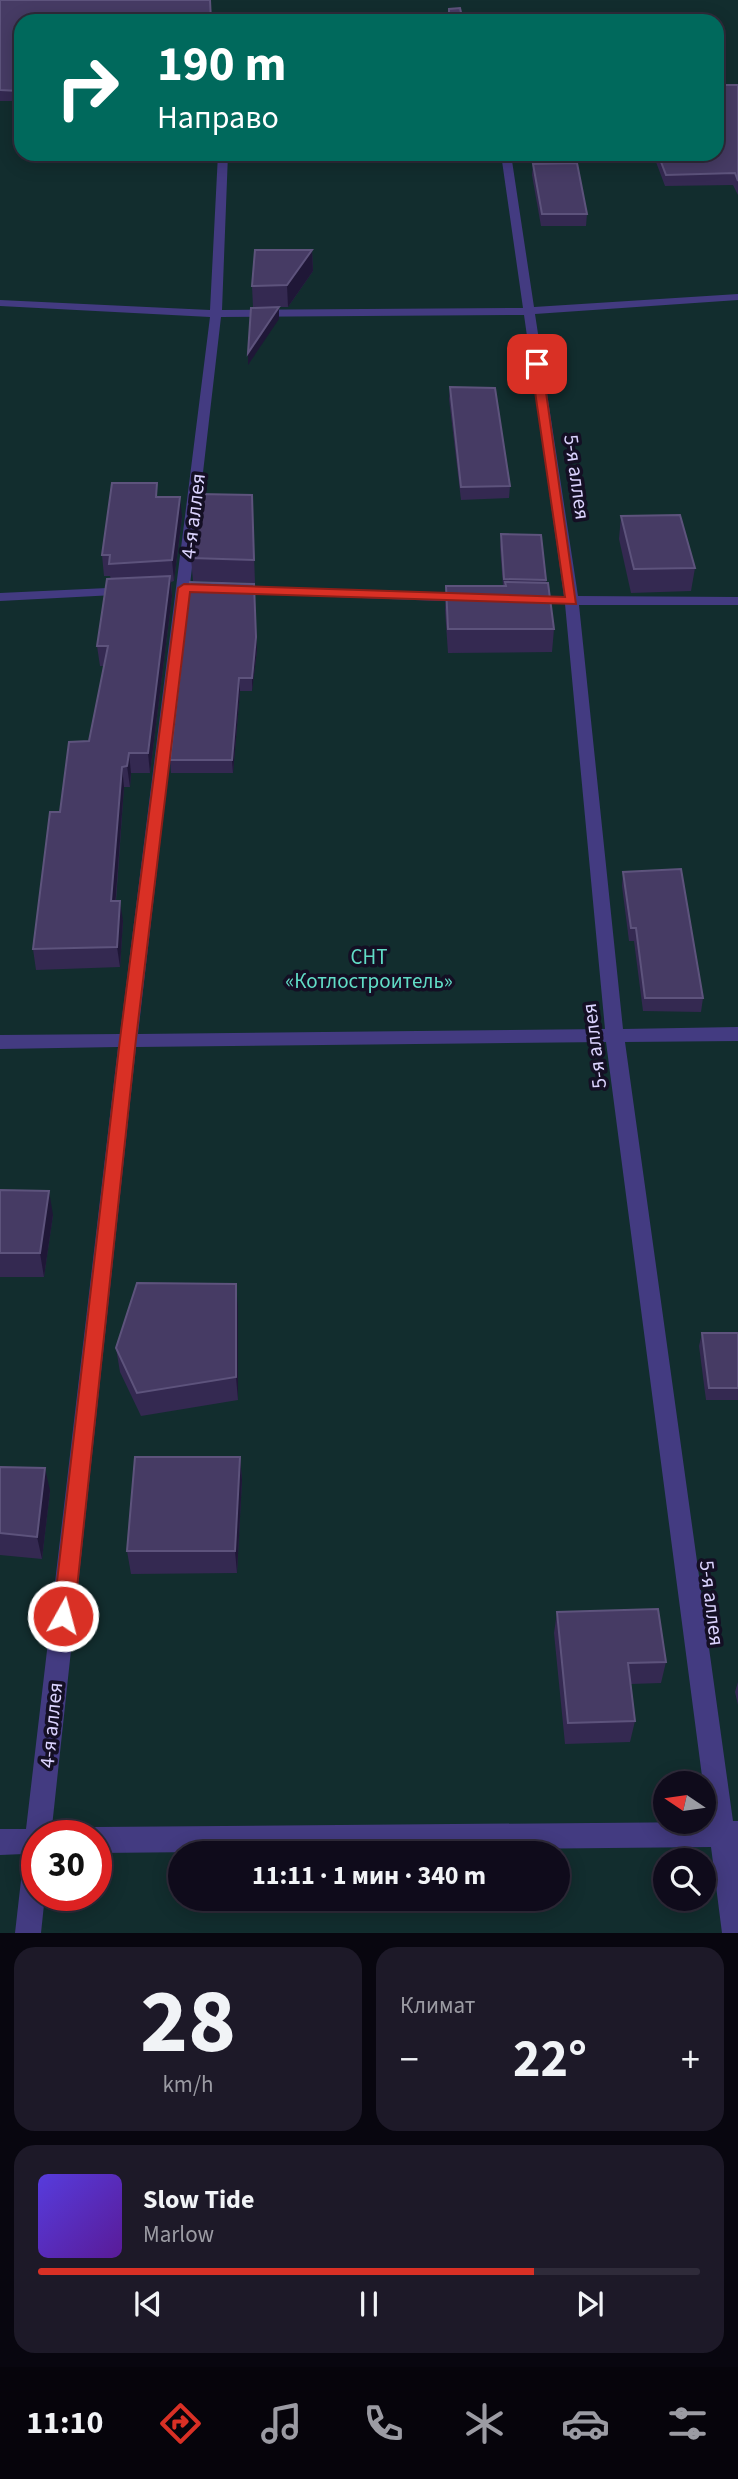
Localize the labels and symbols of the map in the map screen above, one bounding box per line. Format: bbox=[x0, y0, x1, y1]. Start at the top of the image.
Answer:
pin bbox=[507, 334, 567, 394]
street label: 5-я аллея bbox=[556, 432, 598, 522]
street label: 4-я аллея bbox=[173, 472, 213, 560]
park label: СНТ «Котлостроитель» bbox=[285, 942, 453, 996]
street label: 5-я аллея bbox=[574, 1002, 614, 1090]
street label: 5-я аллея bbox=[692, 1559, 732, 1647]
position arrow bbox=[26, 1579, 100, 1653]
street label: 4-я аллея bbox=[32, 1681, 70, 1769]
north arrow bbox=[653, 1771, 716, 1834]
speed limit sign: 30 bbox=[21, 1820, 112, 1911]

